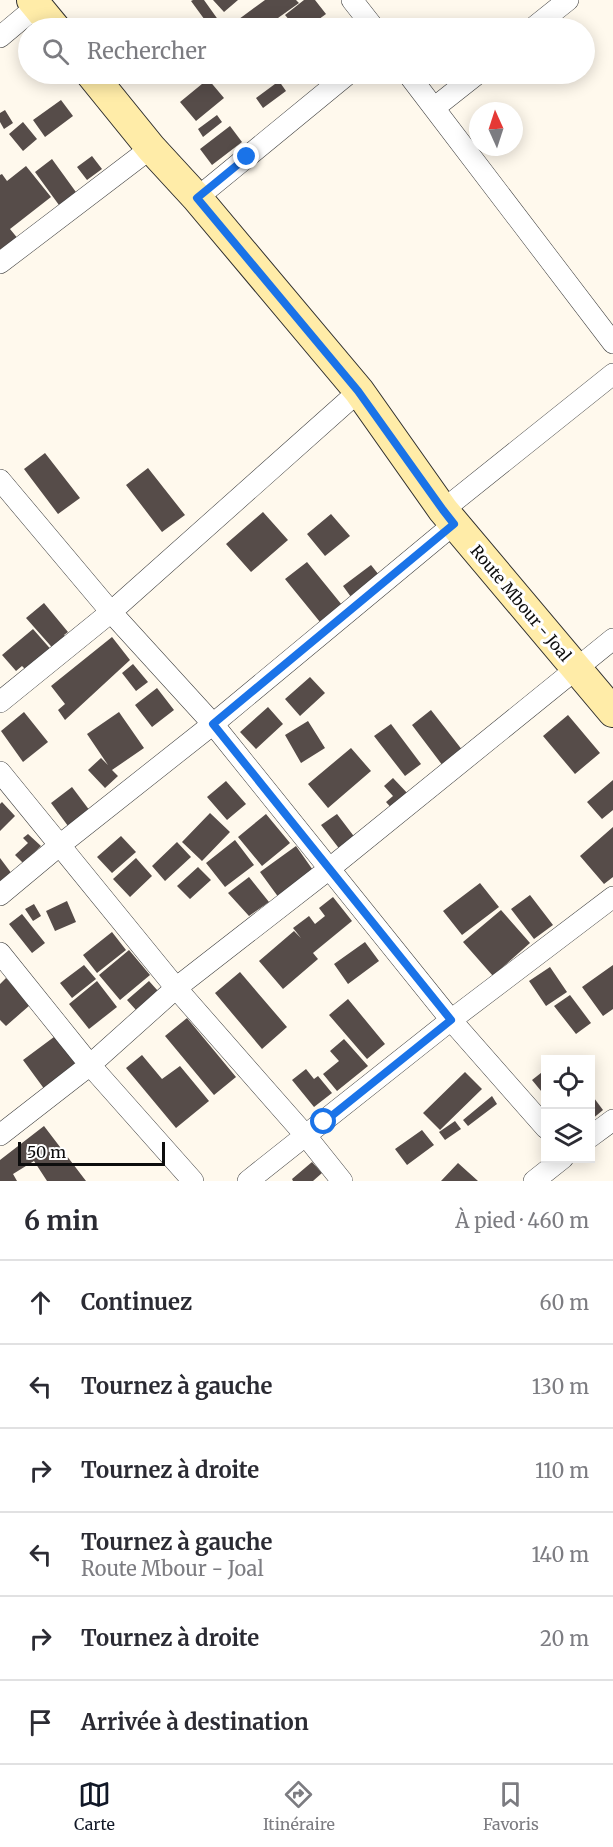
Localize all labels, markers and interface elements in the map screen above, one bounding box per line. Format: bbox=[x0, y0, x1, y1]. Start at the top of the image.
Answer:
search box bbox=[18, 18, 595, 84]
icon: search bbox=[39, 35, 72, 68]
text: Rechercher bbox=[87, 37, 207, 65]
north arrow bbox=[469, 102, 523, 156]
route end bbox=[233, 143, 259, 169]
street label: Route Mbour - Joal bbox=[466, 541, 576, 665]
map controls bbox=[541, 1055, 595, 1163]
button: locate bbox=[541, 1055, 595, 1109]
route start bbox=[310, 1108, 336, 1134]
button: layers bbox=[541, 1109, 595, 1163]
scale bar bbox=[18, 1139, 165, 1166]
text: 50 m bbox=[27, 1142, 66, 1162]
text: 6 min bbox=[24, 1204, 99, 1237]
text: À pied · 460 m bbox=[455, 1208, 589, 1233]
icon: ahead bbox=[24, 1286, 57, 1319]
text: Continuez bbox=[81, 1288, 192, 1316]
text: 60 m bbox=[539, 1290, 589, 1315]
icon: left bbox=[24, 1370, 57, 1403]
text: Tournez à gauche bbox=[81, 1372, 272, 1400]
text: 130 m bbox=[532, 1374, 589, 1399]
icon: right bbox=[24, 1454, 57, 1487]
text: Tournez à droite bbox=[81, 1456, 259, 1484]
text: 110 m bbox=[535, 1458, 589, 1483]
text: Tournez à gauche bbox=[81, 1528, 272, 1556]
icon: left bbox=[24, 1538, 57, 1571]
text: 140 m bbox=[532, 1542, 589, 1567]
text: Route Mbour - Joal bbox=[81, 1556, 264, 1581]
icon: right bbox=[24, 1622, 57, 1655]
text: Tournez à droite bbox=[81, 1624, 259, 1652]
text: 20 m bbox=[540, 1626, 589, 1651]
icon: arrive bbox=[24, 1706, 57, 1739]
text: Arrivée à destination bbox=[81, 1708, 309, 1736]
tab: Carte bbox=[74, 1778, 115, 1834]
tab: Itinéraire bbox=[263, 1778, 335, 1834]
tab: Favoris bbox=[483, 1778, 539, 1834]

